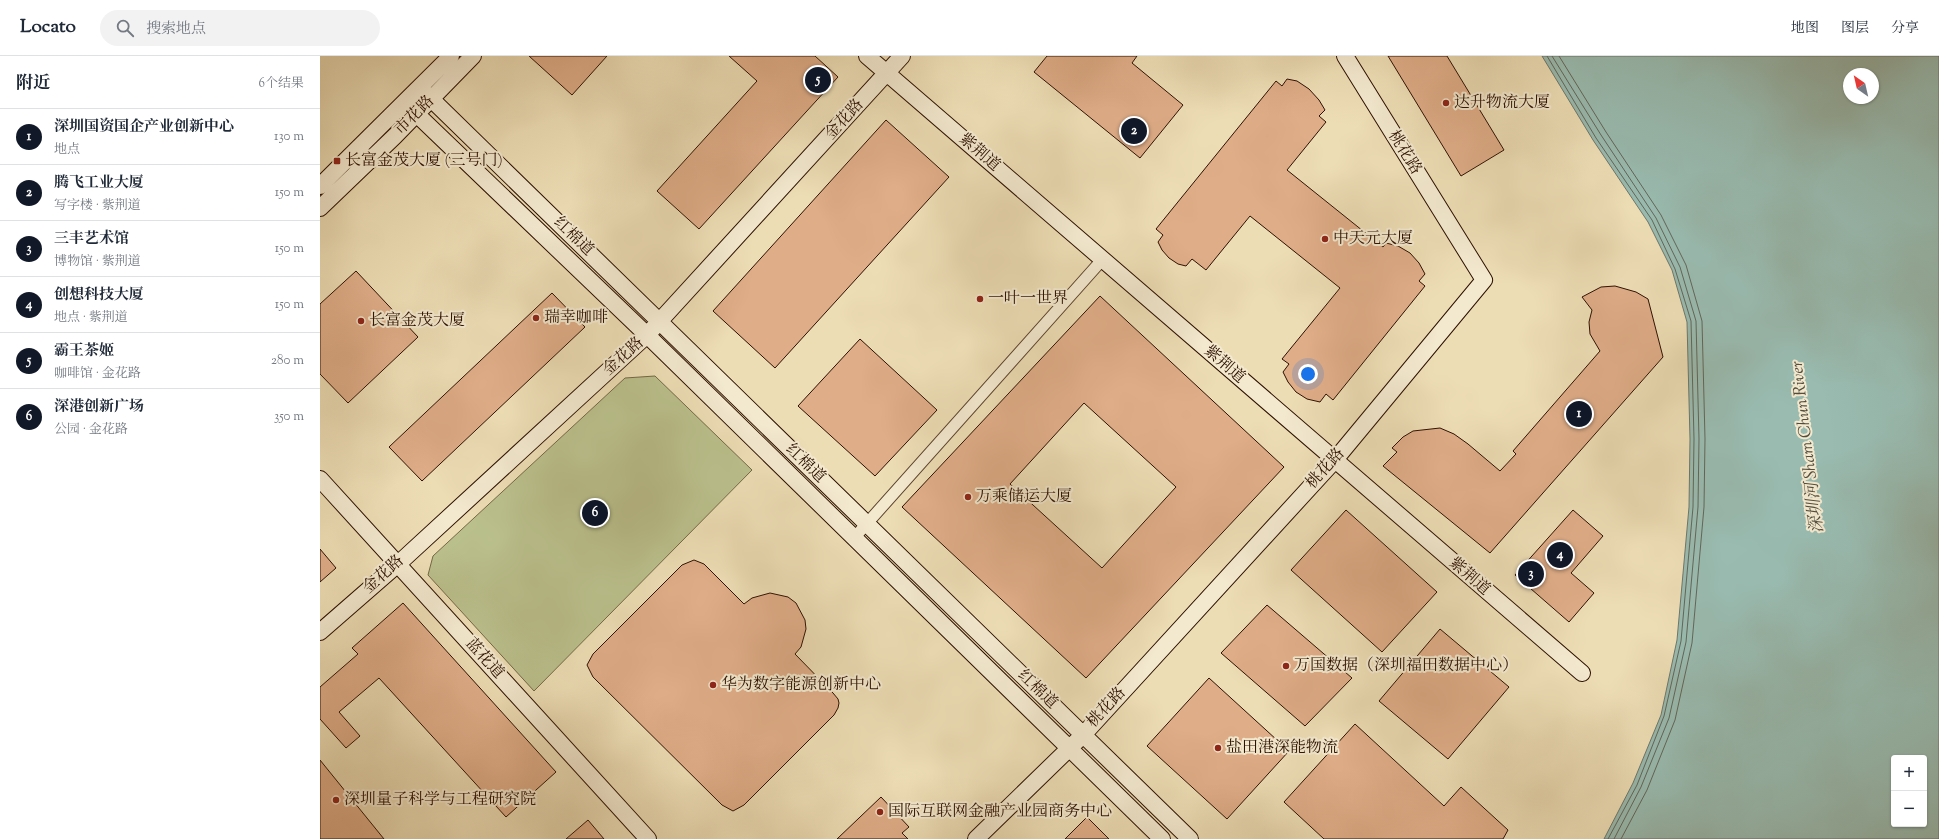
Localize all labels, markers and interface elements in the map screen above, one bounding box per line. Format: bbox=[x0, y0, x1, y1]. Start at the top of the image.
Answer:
search box bbox=[100, 10, 380, 46]
text: Locato bbox=[20, 14, 76, 41]
icon: search bbox=[114, 17, 136, 39]
text: 搜索地点 bbox=[146, 19, 206, 40]
text: 地图 bbox=[1791, 19, 1819, 39]
text: 图层 bbox=[1841, 19, 1869, 39]
text: 分享 bbox=[1891, 19, 1919, 39]
pin: 5 bbox=[805, 65, 831, 95]
north arrow bbox=[1843, 68, 1879, 104]
text: 附近 bbox=[16, 72, 50, 96]
text: 6个结果 bbox=[259, 75, 304, 93]
street label: 市花路 bbox=[390, 91, 440, 141]
place label: 达升物流大厦 bbox=[1454, 92, 1550, 115]
street label: 金花路 bbox=[820, 94, 870, 146]
marker: 达升物流大厦 bbox=[1441, 98, 1451, 108]
pin: 2 bbox=[1121, 116, 1147, 146]
text: 深圳国资国企产业创新中心 bbox=[54, 117, 234, 138]
street label: 桃花路 bbox=[1382, 127, 1426, 179]
text: 1 bbox=[27, 128, 31, 146]
text: 130 m bbox=[274, 128, 304, 146]
street label: 紫荆道 bbox=[953, 129, 1005, 177]
text: 地点 bbox=[54, 141, 80, 159]
place label: 长富金茂大厦 (三号门) bbox=[345, 150, 503, 173]
marker: 长富金茂大厦 (三号门) bbox=[332, 156, 342, 166]
text: 腾飞工业大厦 bbox=[54, 173, 144, 194]
text: 2 bbox=[26, 184, 32, 202]
text: 150 m bbox=[275, 184, 304, 202]
text: 写字楼 · 紫荆道 bbox=[54, 197, 141, 215]
street label: 红棉道 bbox=[548, 212, 598, 262]
place label: 中天元大厦 bbox=[1333, 228, 1413, 251]
text: 三丰艺术馆 bbox=[54, 229, 129, 250]
marker: 中天元大厦 bbox=[1320, 234, 1330, 244]
text: 3 bbox=[26, 240, 32, 258]
text: 150 m bbox=[275, 240, 304, 258]
text: 博物馆 · 紫荆道 bbox=[54, 253, 141, 271]
text: 创想科技大厦 bbox=[54, 285, 144, 306]
place label: 一叶一世界 bbox=[988, 288, 1068, 311]
marker: 一叶一世界 bbox=[975, 294, 985, 304]
text: 4 bbox=[26, 296, 32, 314]
text: 150 m bbox=[275, 296, 304, 314]
place label: 瑞幸咖啡 bbox=[544, 307, 608, 330]
text: 地点 · 紫荆道 bbox=[54, 309, 128, 327]
place label: 长富金茂大厦 bbox=[369, 310, 465, 333]
marker: 瑞幸咖啡 bbox=[531, 313, 541, 323]
marker: 长富金茂大厦 bbox=[356, 316, 366, 326]
street label: 金花路 bbox=[598, 332, 650, 382]
text: 霸王茶姬 bbox=[54, 341, 114, 362]
street label: 紫荆道 bbox=[1198, 341, 1250, 389]
text: 5 bbox=[27, 352, 31, 370]
text: 280 m bbox=[271, 352, 304, 370]
water label: 深圳河 Sham Chun River bbox=[1786, 360, 1830, 534]
your location bbox=[1298, 364, 1318, 384]
text: 咖啡馆 · 金花路 bbox=[54, 365, 141, 383]
text: 深港创新广场 bbox=[54, 397, 144, 418]
pin: 1 bbox=[1566, 399, 1592, 429]
text: 6 bbox=[26, 408, 32, 426]
text: 350 m bbox=[274, 408, 304, 426]
text: 公园 · 金花路 bbox=[54, 421, 128, 439]
street label: 红棉道 bbox=[780, 439, 830, 489]
street label: 桃花路 bbox=[1301, 443, 1351, 495]
place label: 万乘储运大厦 bbox=[976, 486, 1072, 509]
marker: 万乘储运大厦 bbox=[963, 492, 973, 502]
pin: 6 bbox=[582, 498, 608, 528]
pin: 4 bbox=[1547, 540, 1573, 570]
street label: 金花路 bbox=[358, 550, 410, 600]
street label: 紫荆道 bbox=[1443, 553, 1495, 601]
pin: 3 bbox=[1518, 559, 1544, 589]
street label: 蓝花道 bbox=[459, 633, 509, 685]
place label: 万国数据（深圳福田数据中心） bbox=[1294, 655, 1518, 678]
marker: 万国数据（深圳福田数据中心） bbox=[1281, 661, 1291, 671]
street label: 红棉道 bbox=[1012, 665, 1062, 715]
place label: 华为数字能源创新中心 bbox=[721, 674, 881, 697]
marker: 华为数字能源创新中心 bbox=[708, 680, 718, 690]
street label: 桃花路 bbox=[1082, 683, 1132, 733]
place label: 盐田港深能物流 bbox=[1226, 737, 1338, 760]
marker: 盐田港深能物流 bbox=[1213, 743, 1223, 753]
map controls bbox=[1891, 755, 1927, 827]
button: + bbox=[1891, 755, 1927, 791]
place label: 深圳量子科学与工程研究院 bbox=[344, 789, 536, 812]
button: − bbox=[1891, 791, 1927, 827]
marker: 深圳量子科学与工程研究院 bbox=[331, 795, 341, 805]
place label: 国际互联网金融产业园商务中心 bbox=[888, 801, 1112, 824]
marker: 国际互联网金融产业园商务中心 bbox=[875, 807, 885, 817]

